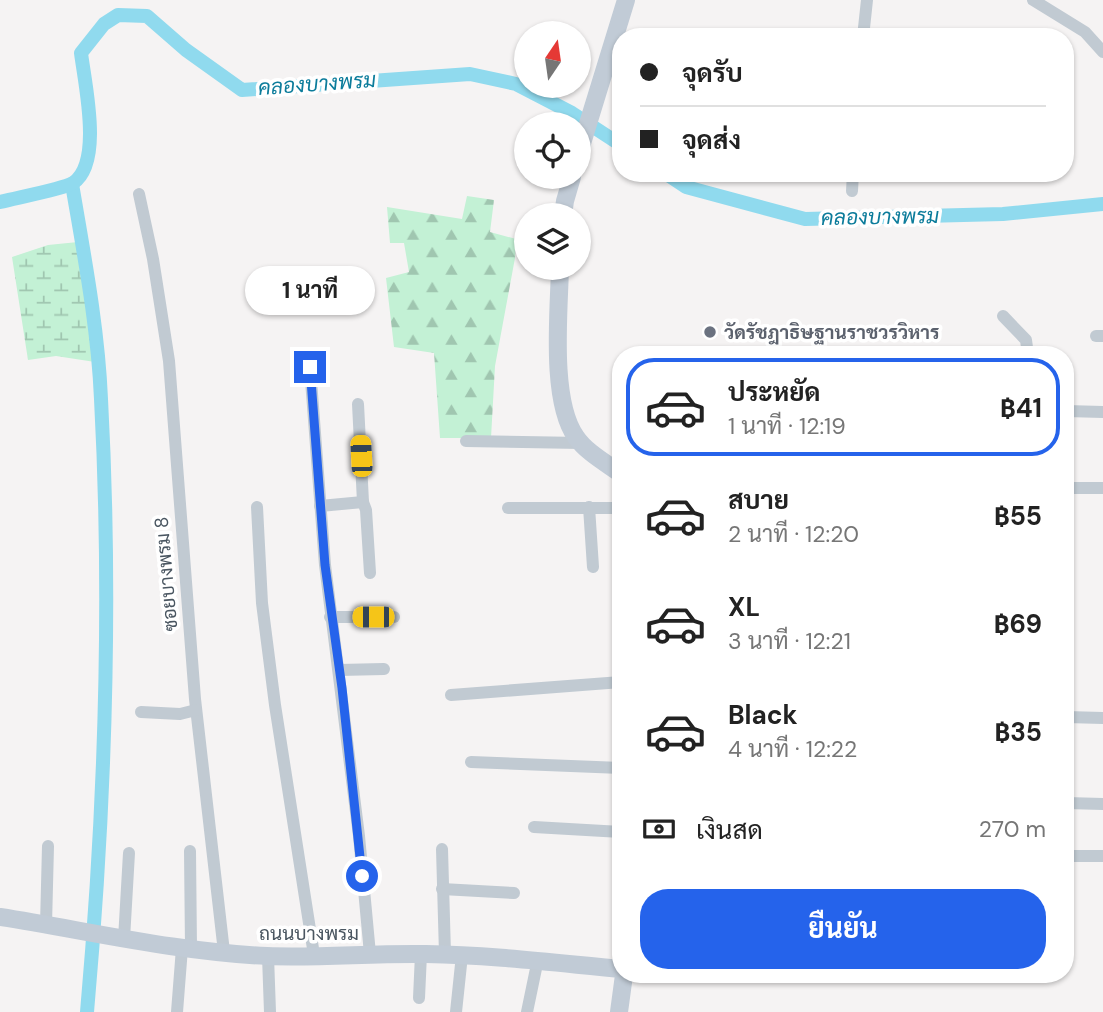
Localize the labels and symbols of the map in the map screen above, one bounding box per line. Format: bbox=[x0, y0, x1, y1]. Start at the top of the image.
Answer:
north arrow bbox=[514, 21, 592, 98]
water label: คลองบางพรม bbox=[257, 66, 377, 102]
water label: คลองบางพรม bbox=[821, 202, 939, 232]
callout: 1 นาที bbox=[245, 266, 375, 314]
place label: วัดรัชฎาธิษฐานราชวรวิหาร bbox=[724, 320, 940, 345]
marker: วัดรัชฎาธิษฐานราชวรวิหาร bbox=[702, 324, 718, 340]
route end bbox=[294, 351, 326, 383]
car bbox=[350, 434, 373, 478]
street label: ซอยบางพรม 8 bbox=[149, 516, 183, 632]
car bbox=[353, 607, 395, 628]
route start bbox=[346, 860, 378, 892]
street label: ถนนบางพรม bbox=[259, 921, 359, 946]

